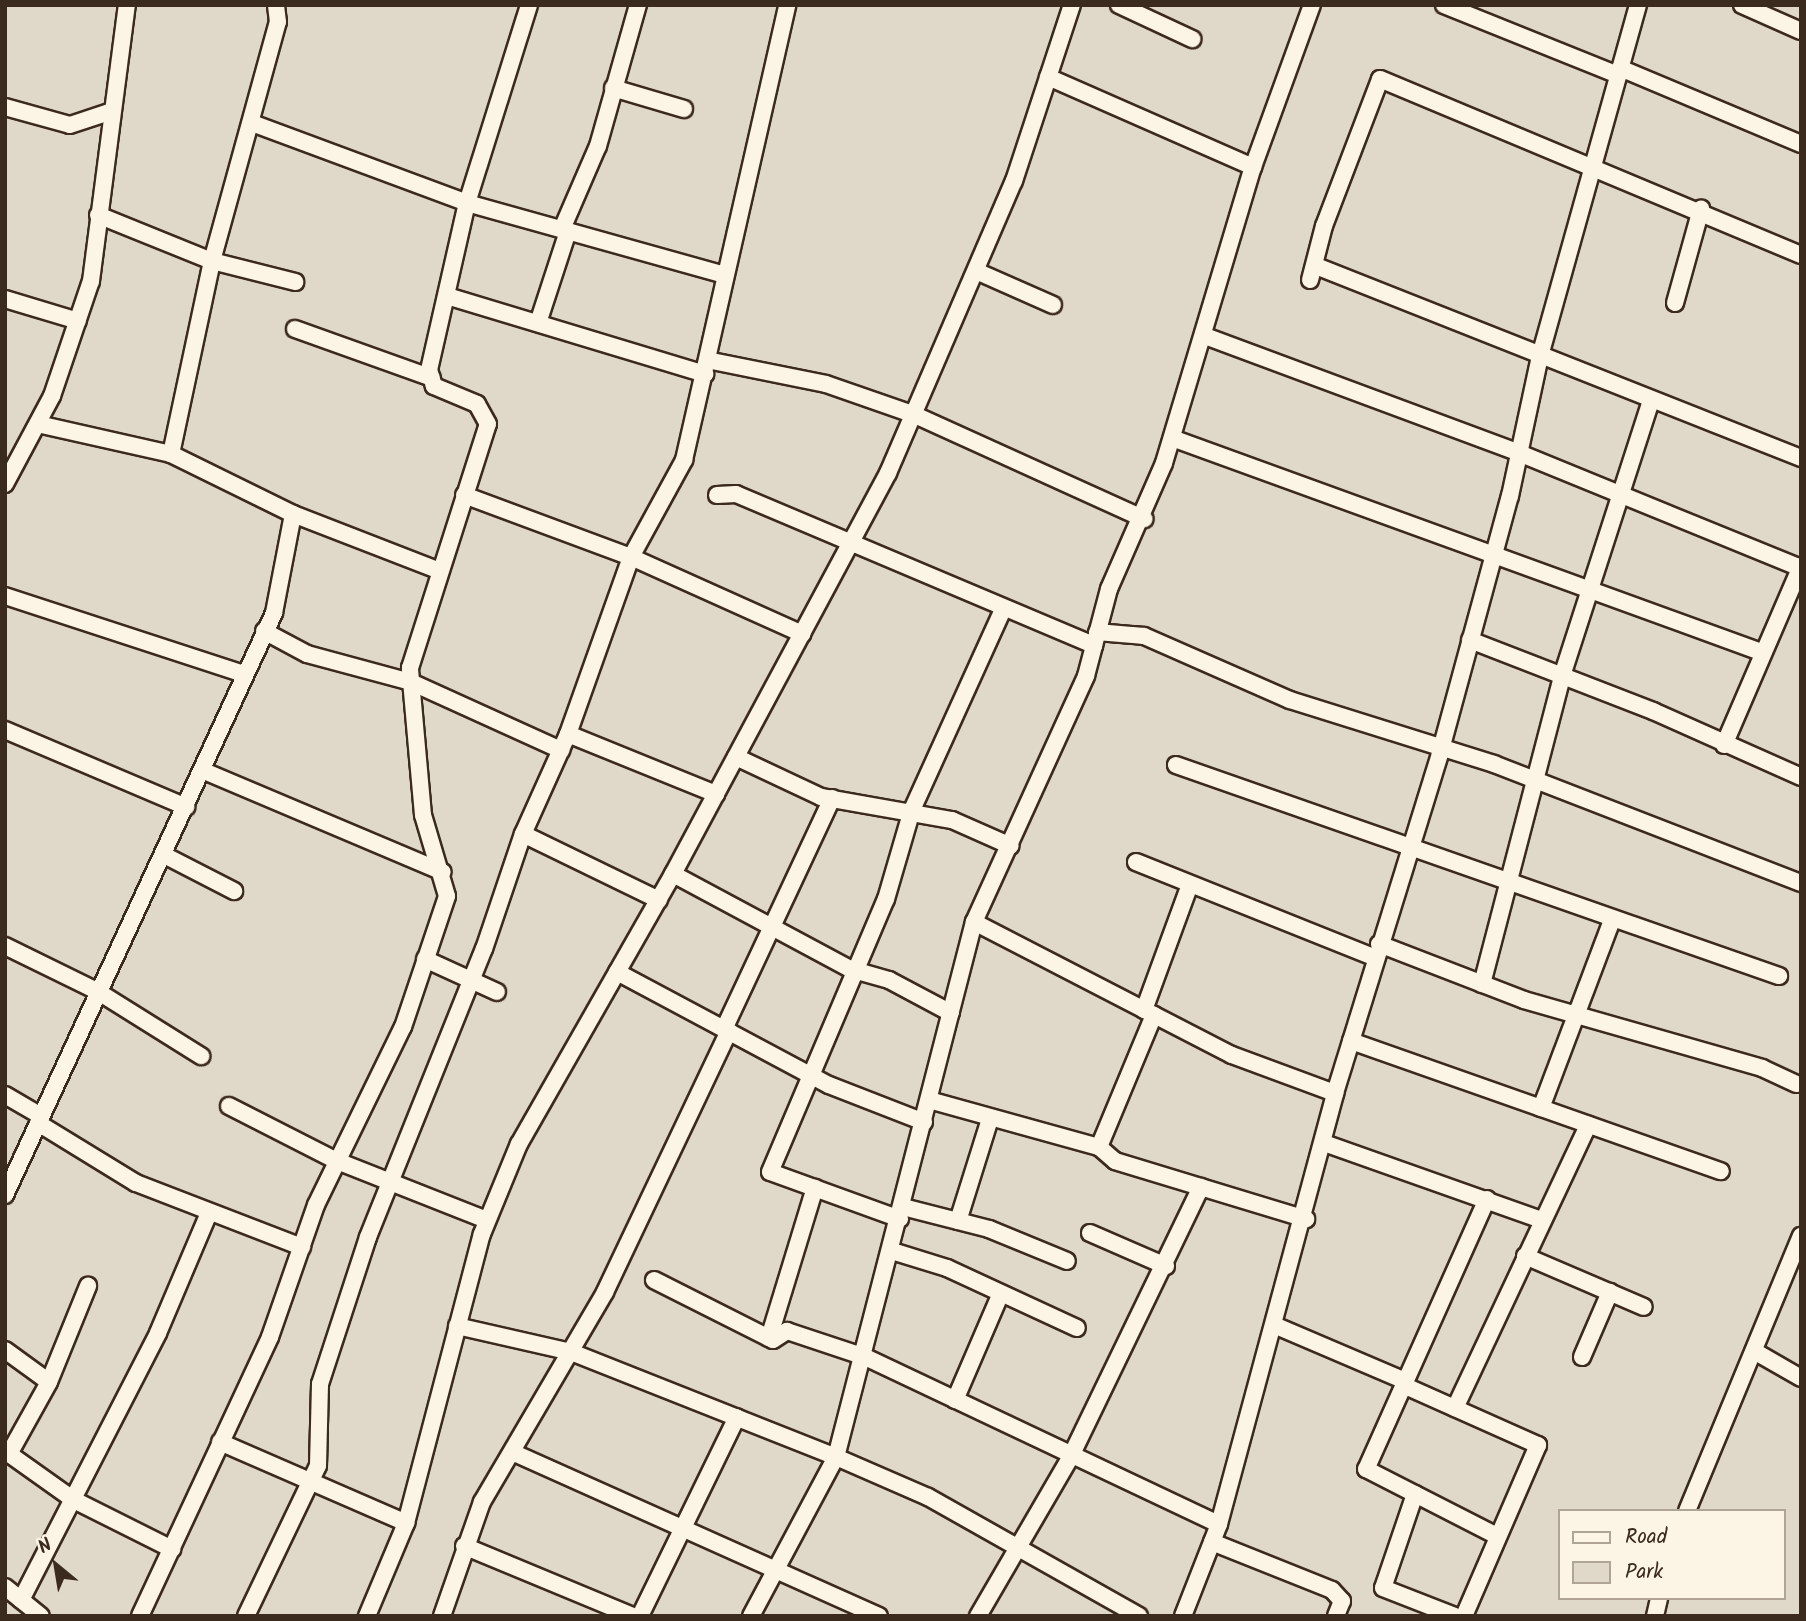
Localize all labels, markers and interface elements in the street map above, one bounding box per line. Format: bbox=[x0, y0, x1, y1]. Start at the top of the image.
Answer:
legend bbox=[1558, 1509, 1785, 1600]
text: Road bbox=[1625, 1521, 1667, 1554]
north arrow bbox=[21, 1530, 91, 1600]
text: N bbox=[33, 1531, 58, 1563]
text: Park bbox=[1625, 1556, 1663, 1589]

